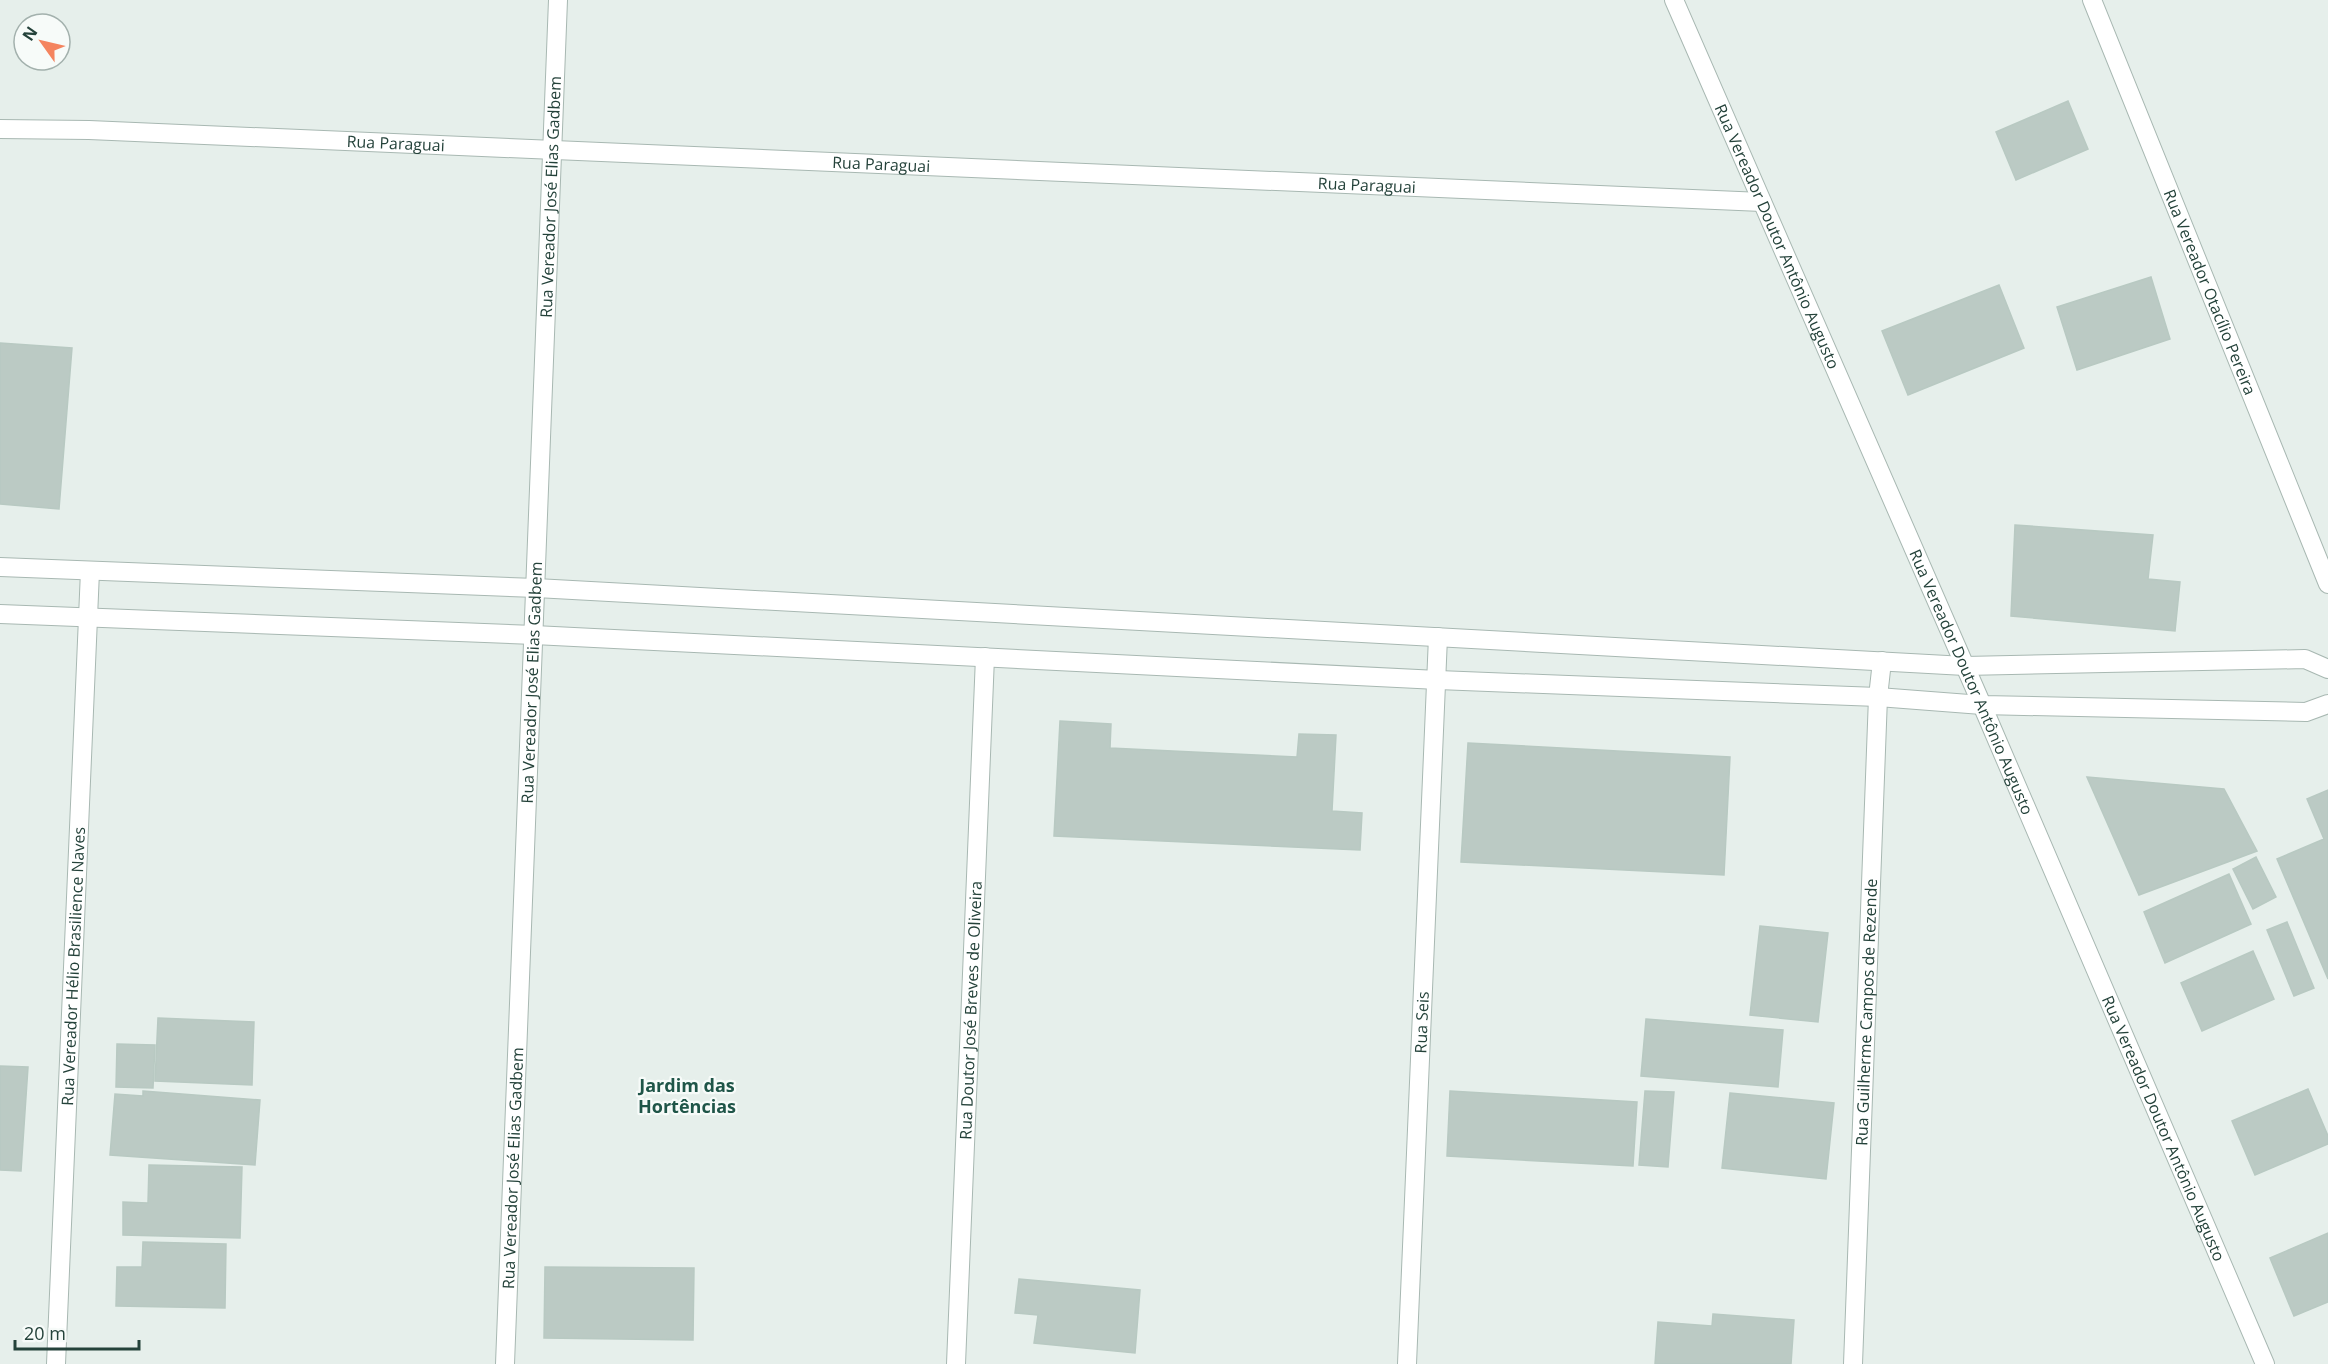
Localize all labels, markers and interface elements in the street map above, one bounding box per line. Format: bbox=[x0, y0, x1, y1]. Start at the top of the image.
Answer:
north arrow bbox=[12, 12, 72, 72]
text: N bbox=[17, 22, 42, 45]
street label: Rua Vereador José Elias Gadbem bbox=[535, 76, 566, 318]
street label: Rua Vereador Doutor Antônio Augusto bbox=[1710, 100, 1845, 372]
street label: Rua Paraguai bbox=[346, 130, 445, 156]
street label: Rua Paraguai bbox=[832, 151, 931, 177]
street label: Rua Paraguai bbox=[1317, 172, 1416, 198]
street label: Rua Vereador Otacílio Pereira bbox=[2159, 186, 2261, 398]
street label: Rua Vereador Doutor Antônio Augusto bbox=[1904, 546, 2039, 818]
street label: Rua Vereador José Elias Gadbem bbox=[516, 561, 547, 804]
street label: Rua Vereador Hélio Brasilience Naves bbox=[56, 826, 90, 1106]
street label: Rua Guilherme Campos de Rezende bbox=[1850, 878, 1882, 1146]
street label: Rua Doutor José Breves de Oliveira bbox=[954, 880, 987, 1140]
street label: Rua Seis bbox=[1409, 991, 1434, 1054]
street label: Rua Vereador Doutor Antônio Augusto bbox=[2097, 992, 2231, 1265]
street label: Rua Vereador José Elias Gadbem bbox=[497, 1047, 528, 1290]
district label: Jardim das Hortências bbox=[637, 1073, 736, 1118]
scale bar bbox=[15, 1313, 140, 1351]
text: 20 m bbox=[24, 1321, 66, 1345]

